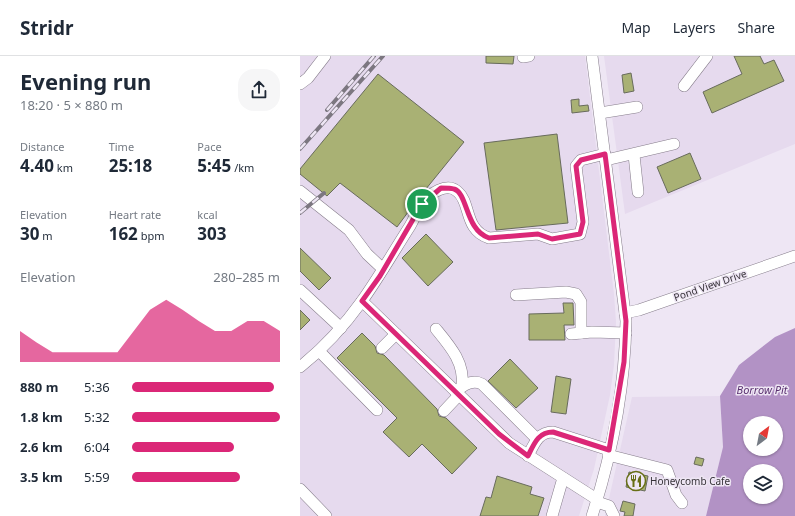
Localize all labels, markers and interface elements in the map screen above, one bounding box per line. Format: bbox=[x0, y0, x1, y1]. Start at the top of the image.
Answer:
text: Stridr bbox=[20, 15, 73, 41]
text: Map bbox=[622, 18, 651, 37]
text: Layers bbox=[673, 18, 715, 37]
text: Share bbox=[737, 18, 775, 37]
text: Evening run bbox=[20, 66, 151, 96]
button: share bbox=[238, 69, 280, 111]
text: 18:20 · 5 × 880 m bbox=[20, 96, 123, 114]
text: Distance bbox=[20, 139, 65, 154]
text: Time bbox=[109, 139, 134, 154]
text: Pace bbox=[197, 139, 222, 154]
text: 4.40 bbox=[20, 154, 54, 177]
text: 25:18 bbox=[109, 154, 152, 177]
text: 5:45 bbox=[197, 154, 231, 177]
text: km bbox=[54, 160, 73, 175]
text: /km bbox=[231, 160, 254, 175]
pin bbox=[405, 187, 439, 221]
icon: arrive bbox=[411, 193, 433, 215]
text: Elevation bbox=[20, 207, 67, 222]
text: Heart rate bbox=[109, 207, 161, 222]
text: kcal bbox=[197, 207, 218, 222]
text: 30 bbox=[20, 222, 39, 245]
text: 162 bbox=[109, 222, 138, 245]
text: 303 bbox=[197, 222, 227, 245]
text: m bbox=[39, 228, 53, 243]
text: bpm bbox=[138, 228, 165, 243]
street label: Pond View Drive bbox=[672, 266, 749, 304]
text: Elevation bbox=[20, 268, 76, 286]
text: 280–285 m bbox=[213, 268, 280, 286]
text: 880 m bbox=[20, 378, 58, 396]
text: 5:36 bbox=[84, 378, 110, 396]
water label: Borrow Pit bbox=[737, 382, 788, 397]
text: 1.8 km bbox=[20, 408, 63, 426]
text: 5:32 bbox=[84, 408, 110, 426]
north arrow bbox=[743, 416, 783, 456]
map controls bbox=[743, 416, 783, 504]
text: 2.6 km bbox=[20, 438, 63, 456]
text: 6:04 bbox=[84, 438, 110, 456]
button: layers bbox=[743, 464, 783, 504]
text: 3.5 km bbox=[20, 468, 63, 486]
text: 5:59 bbox=[84, 468, 110, 486]
restaurant icon: Honeycomb Cafe bbox=[625, 470, 647, 492]
place label: Honeycomb Cafe bbox=[650, 474, 730, 488]

